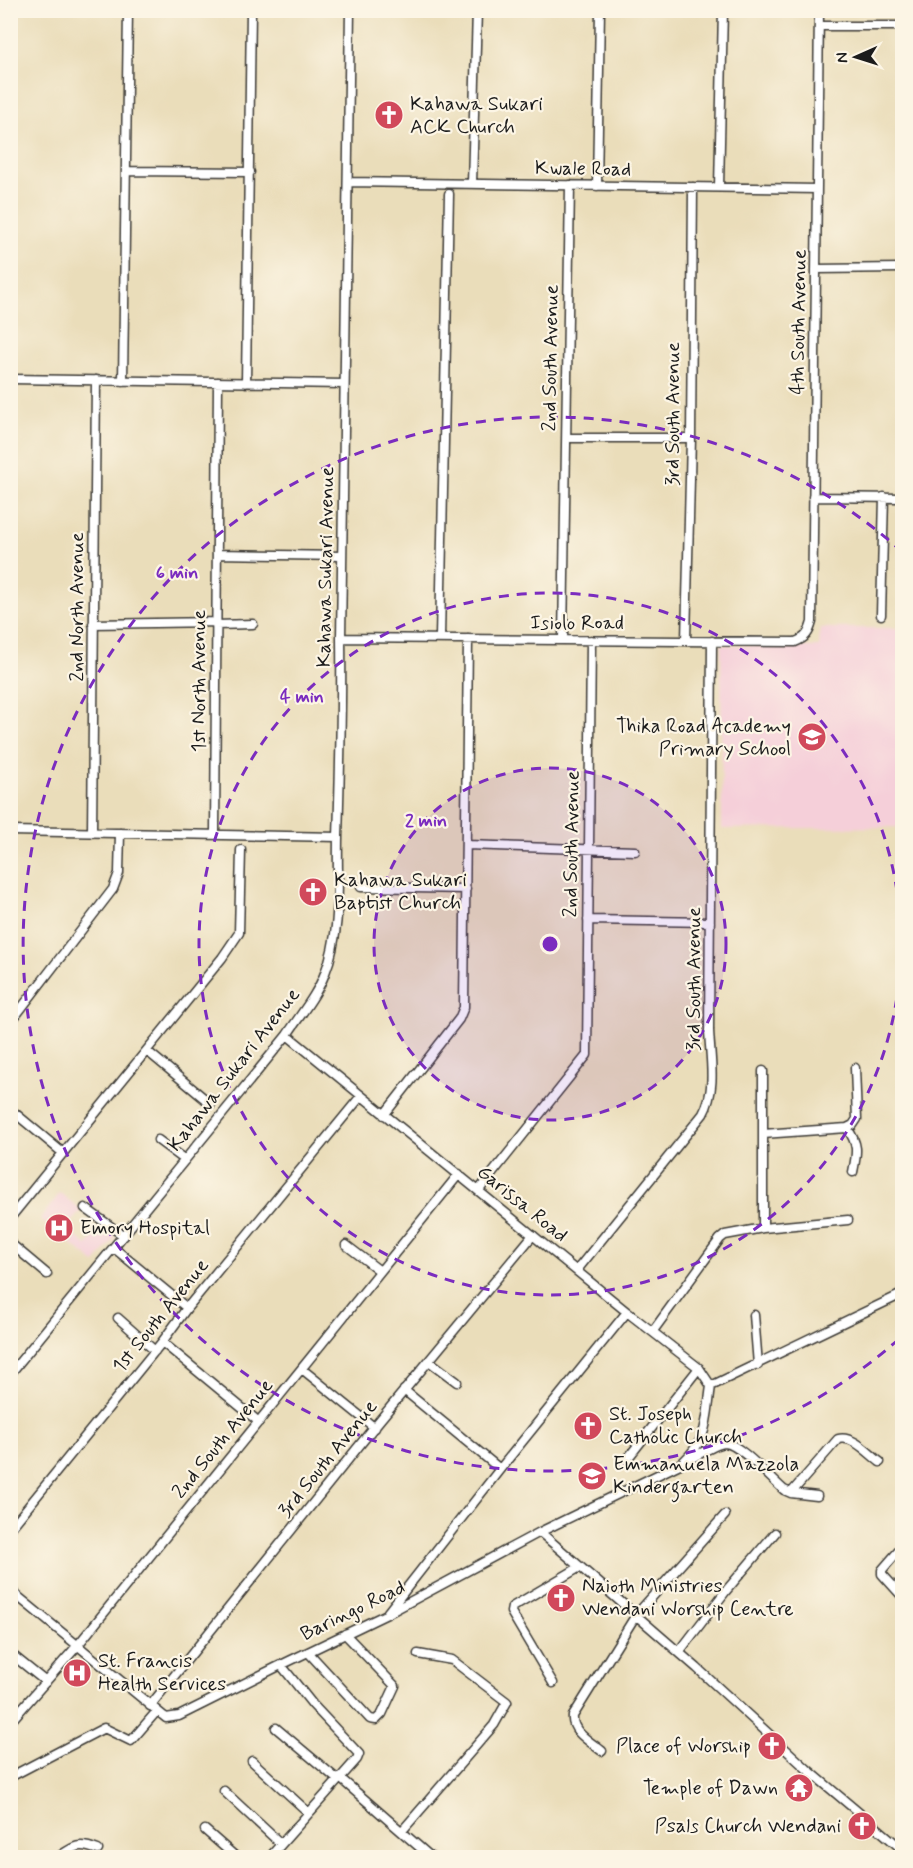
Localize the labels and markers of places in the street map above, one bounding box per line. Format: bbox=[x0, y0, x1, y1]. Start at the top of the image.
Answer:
place label: Kahawa Sukari ACK Church bbox=[410, 91, 543, 141]
church icon: Kahawa Sukari ACK Church bbox=[373, 99, 405, 131]
place label: Thika Road Academy Primary School bbox=[616, 713, 791, 763]
school or university icon: Thika Road Academy Primary School bbox=[796, 721, 828, 753]
place label: Kahawa Sukari Baptist Church bbox=[334, 867, 467, 917]
church icon: Kahawa Sukari Baptist Church bbox=[297, 876, 329, 908]
centre of rings bbox=[540, 934, 560, 954]
hospital icon: Emory Hospital bbox=[43, 1212, 75, 1244]
place label: Emory Hospital bbox=[80, 1215, 210, 1242]
place label: St. Joseph Catholic Church bbox=[609, 1401, 742, 1451]
church icon: St. Joseph Catholic Church bbox=[572, 1410, 604, 1442]
place label: Emmanuela Mazzola Kindergarten bbox=[613, 1451, 799, 1503]
school or university icon: Emmanuela Mazzola Kindergarten bbox=[576, 1460, 608, 1492]
place label: Naioth Ministries Wendani Worship Centre bbox=[582, 1573, 794, 1623]
church icon: Naioth Ministries Wendani Worship Centre bbox=[545, 1582, 577, 1614]
place label: St. Francis Health Services bbox=[98, 1648, 226, 1698]
hospital icon: St. Francis Health Services bbox=[61, 1657, 93, 1689]
church icon: Place of Worship bbox=[756, 1730, 788, 1762]
place label: Place of Worship bbox=[616, 1733, 751, 1760]
temple icon: Temple of Dawn bbox=[783, 1772, 815, 1804]
place label: Temple of Dawn bbox=[643, 1775, 778, 1802]
church icon: Psals Church Wendani bbox=[846, 1810, 878, 1842]
place label: Psals Church Wendani bbox=[655, 1813, 841, 1840]

